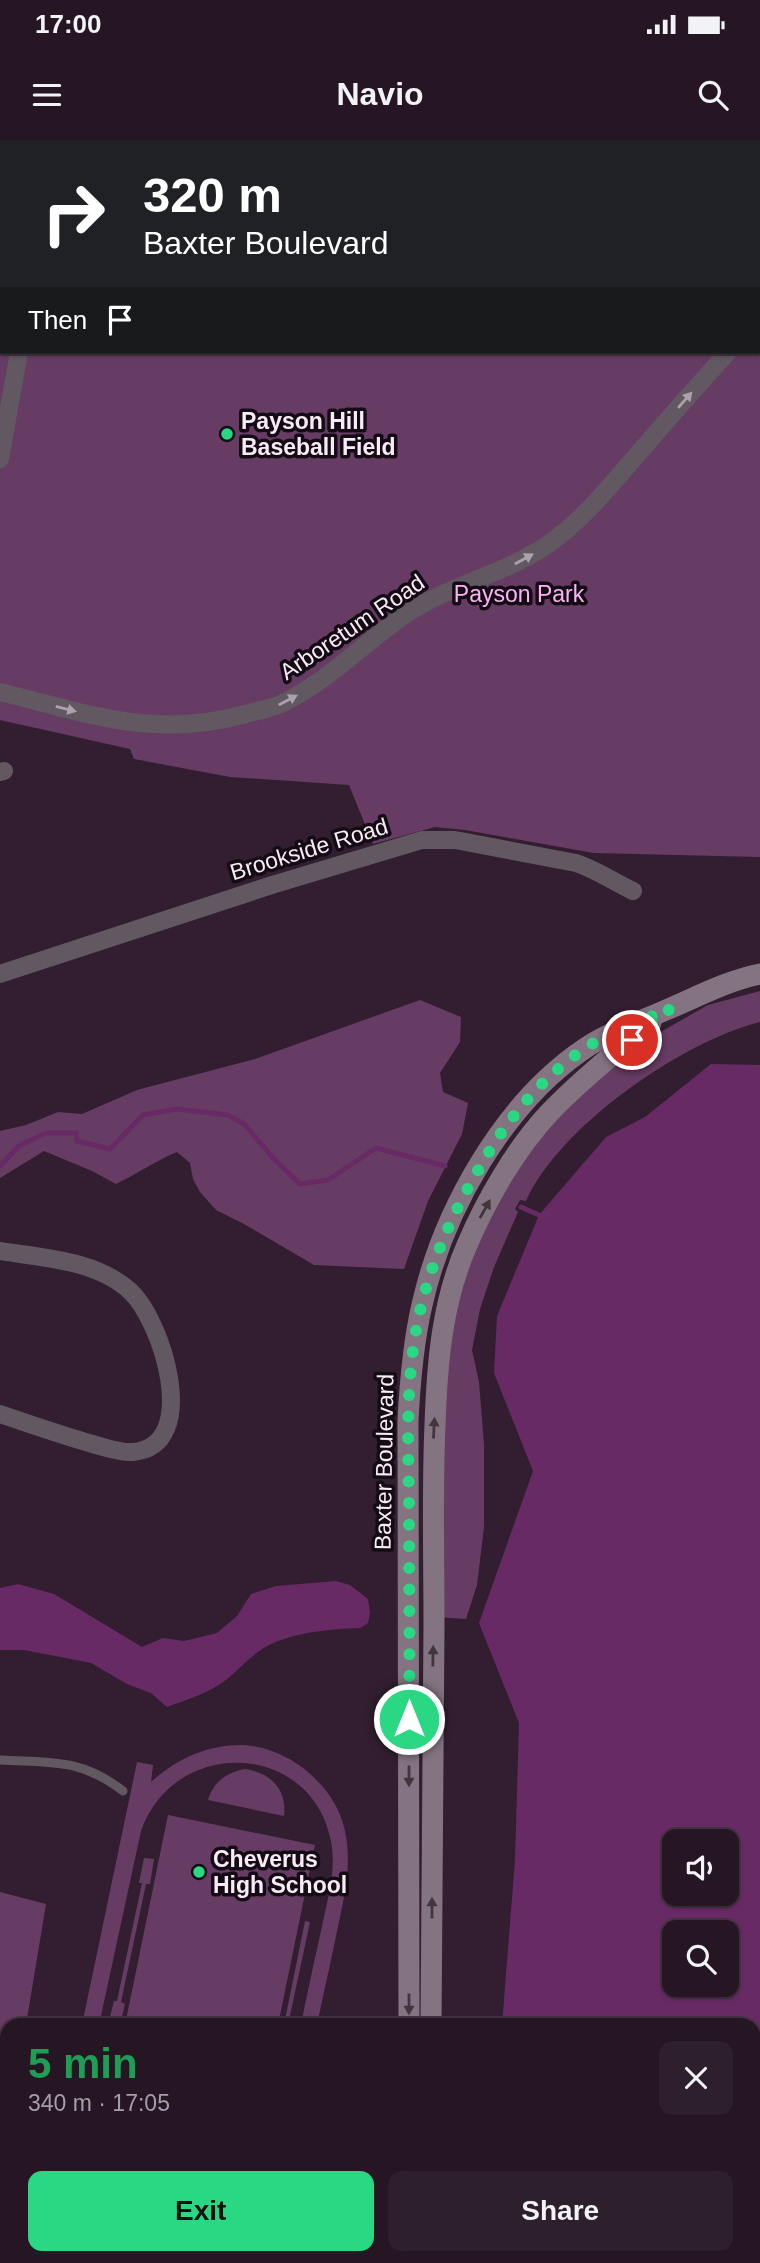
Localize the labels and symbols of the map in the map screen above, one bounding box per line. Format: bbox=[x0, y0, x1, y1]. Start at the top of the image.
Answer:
one-way arrow bbox=[677, 391, 692, 408]
place label: Payson Hill Baseball Field bbox=[241, 408, 396, 460]
marker: Payson Hill Baseball Field bbox=[219, 426, 235, 442]
one-way arrow bbox=[514, 553, 534, 565]
street label: Arboretum Road bbox=[275, 569, 429, 685]
park label: Payson Park bbox=[454, 581, 585, 607]
one-way arrow bbox=[278, 694, 298, 705]
one-way arrow bbox=[55, 704, 77, 715]
street label: Brookside Road bbox=[227, 813, 391, 885]
pin bbox=[602, 1010, 662, 1070]
one-way arrow bbox=[479, 1199, 491, 1218]
street label: Baxter Boulevard bbox=[369, 1374, 399, 1550]
one-way arrow bbox=[429, 1417, 440, 1439]
one-way arrow bbox=[427, 1644, 439, 1666]
position arrow bbox=[372, 1682, 446, 1756]
one-way arrow bbox=[403, 1766, 415, 1788]
place label: Cheverus High School bbox=[213, 1846, 347, 1898]
marker: Cheverus High School bbox=[191, 1864, 207, 1880]
one-way arrow bbox=[426, 1896, 438, 1918]
one-way arrow bbox=[403, 1993, 415, 2015]

